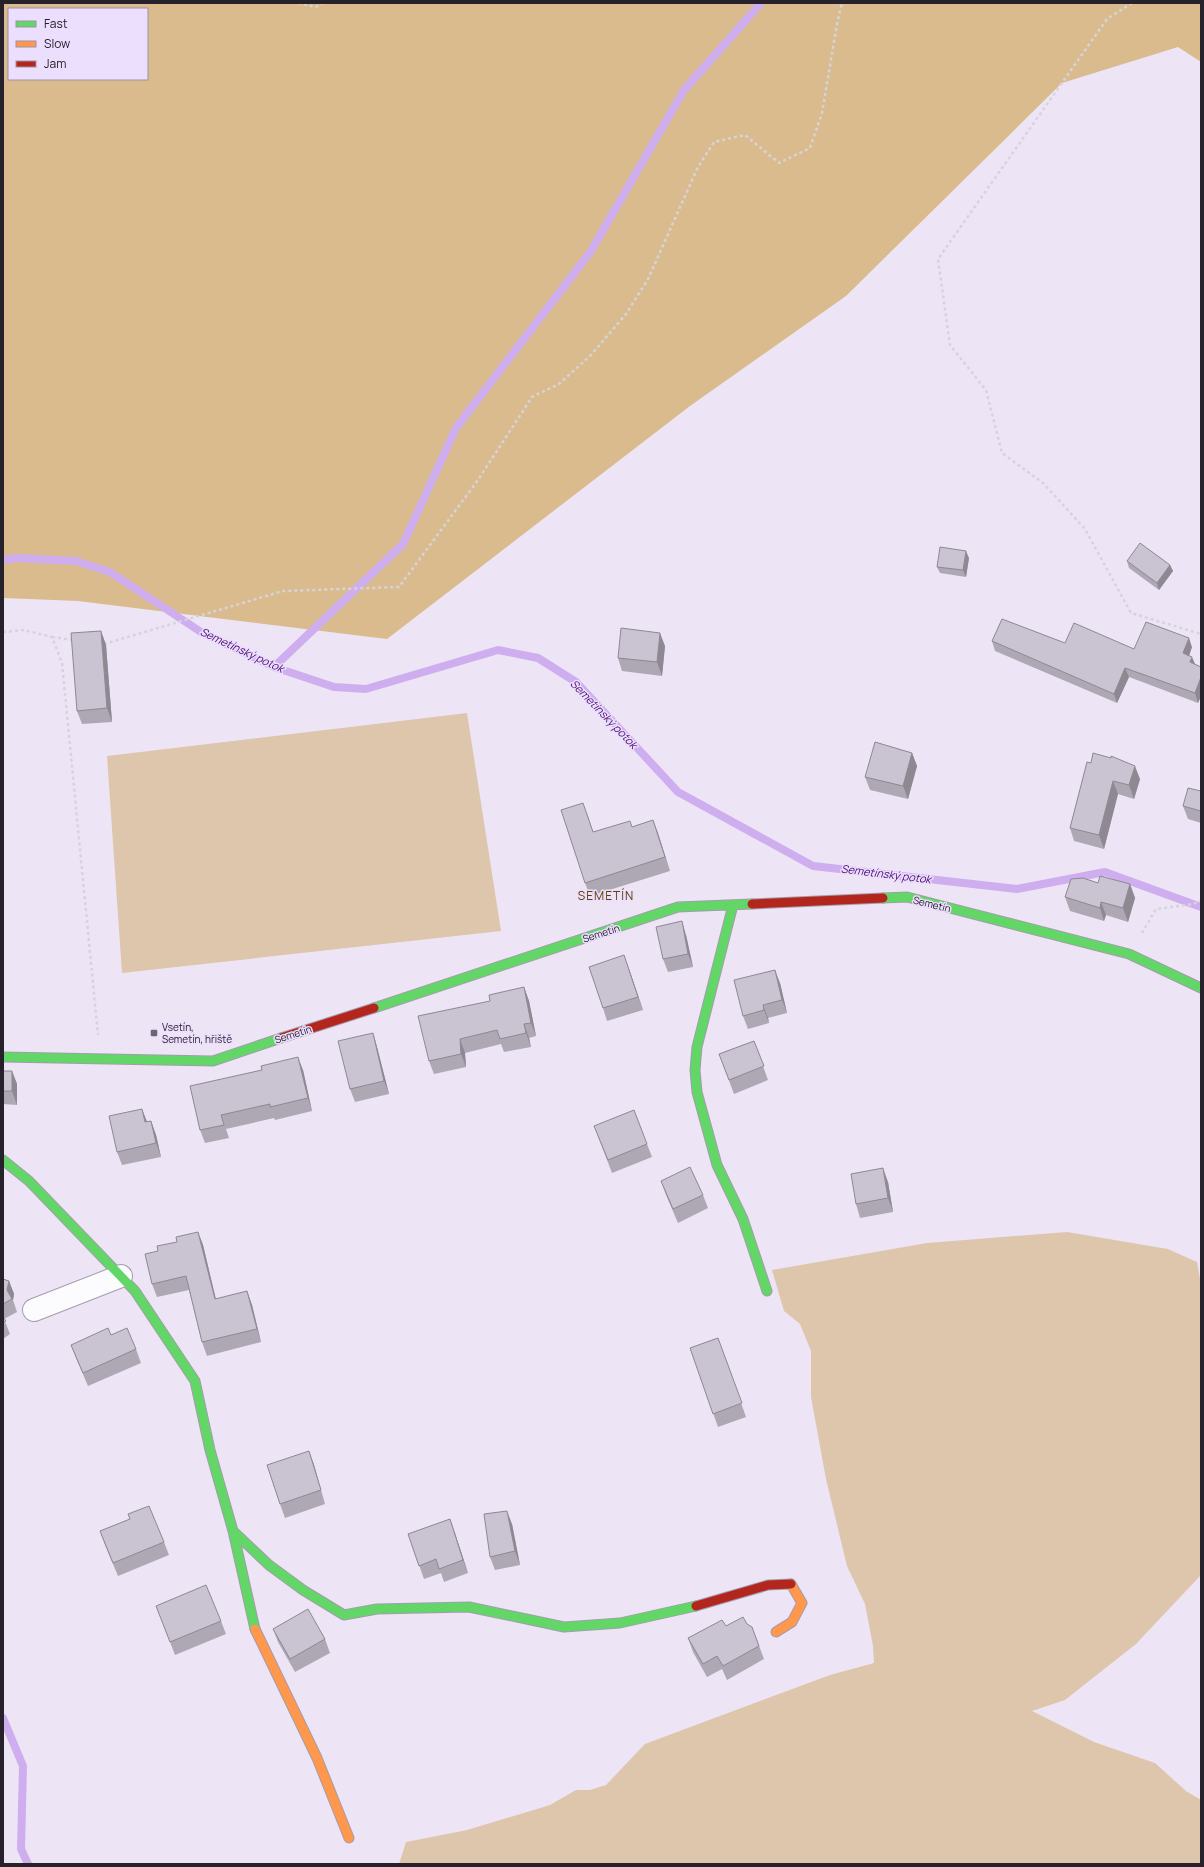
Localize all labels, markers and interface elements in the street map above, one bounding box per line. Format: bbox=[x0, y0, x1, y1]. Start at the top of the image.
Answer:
legend bbox=[8, 8, 148, 80]
text: Fast bbox=[44, 15, 68, 32]
text: Slow bbox=[44, 35, 70, 52]
text: Jam bbox=[44, 55, 66, 72]
water label: Semetínský potok bbox=[198, 624, 288, 676]
water label: Semetínský potok bbox=[567, 676, 642, 753]
water label: Semetínský potok bbox=[840, 861, 934, 887]
district label: SEMETÍN bbox=[578, 887, 634, 904]
street label: Semetín bbox=[912, 893, 952, 915]
street label: Semetín bbox=[581, 920, 621, 946]
place label: Vsetín, Semetín, hřiště bbox=[162, 1020, 232, 1046]
street label: Semetín bbox=[273, 1021, 313, 1047]
marker: Vsetín, Semetín, hřiště bbox=[149, 1028, 159, 1038]

